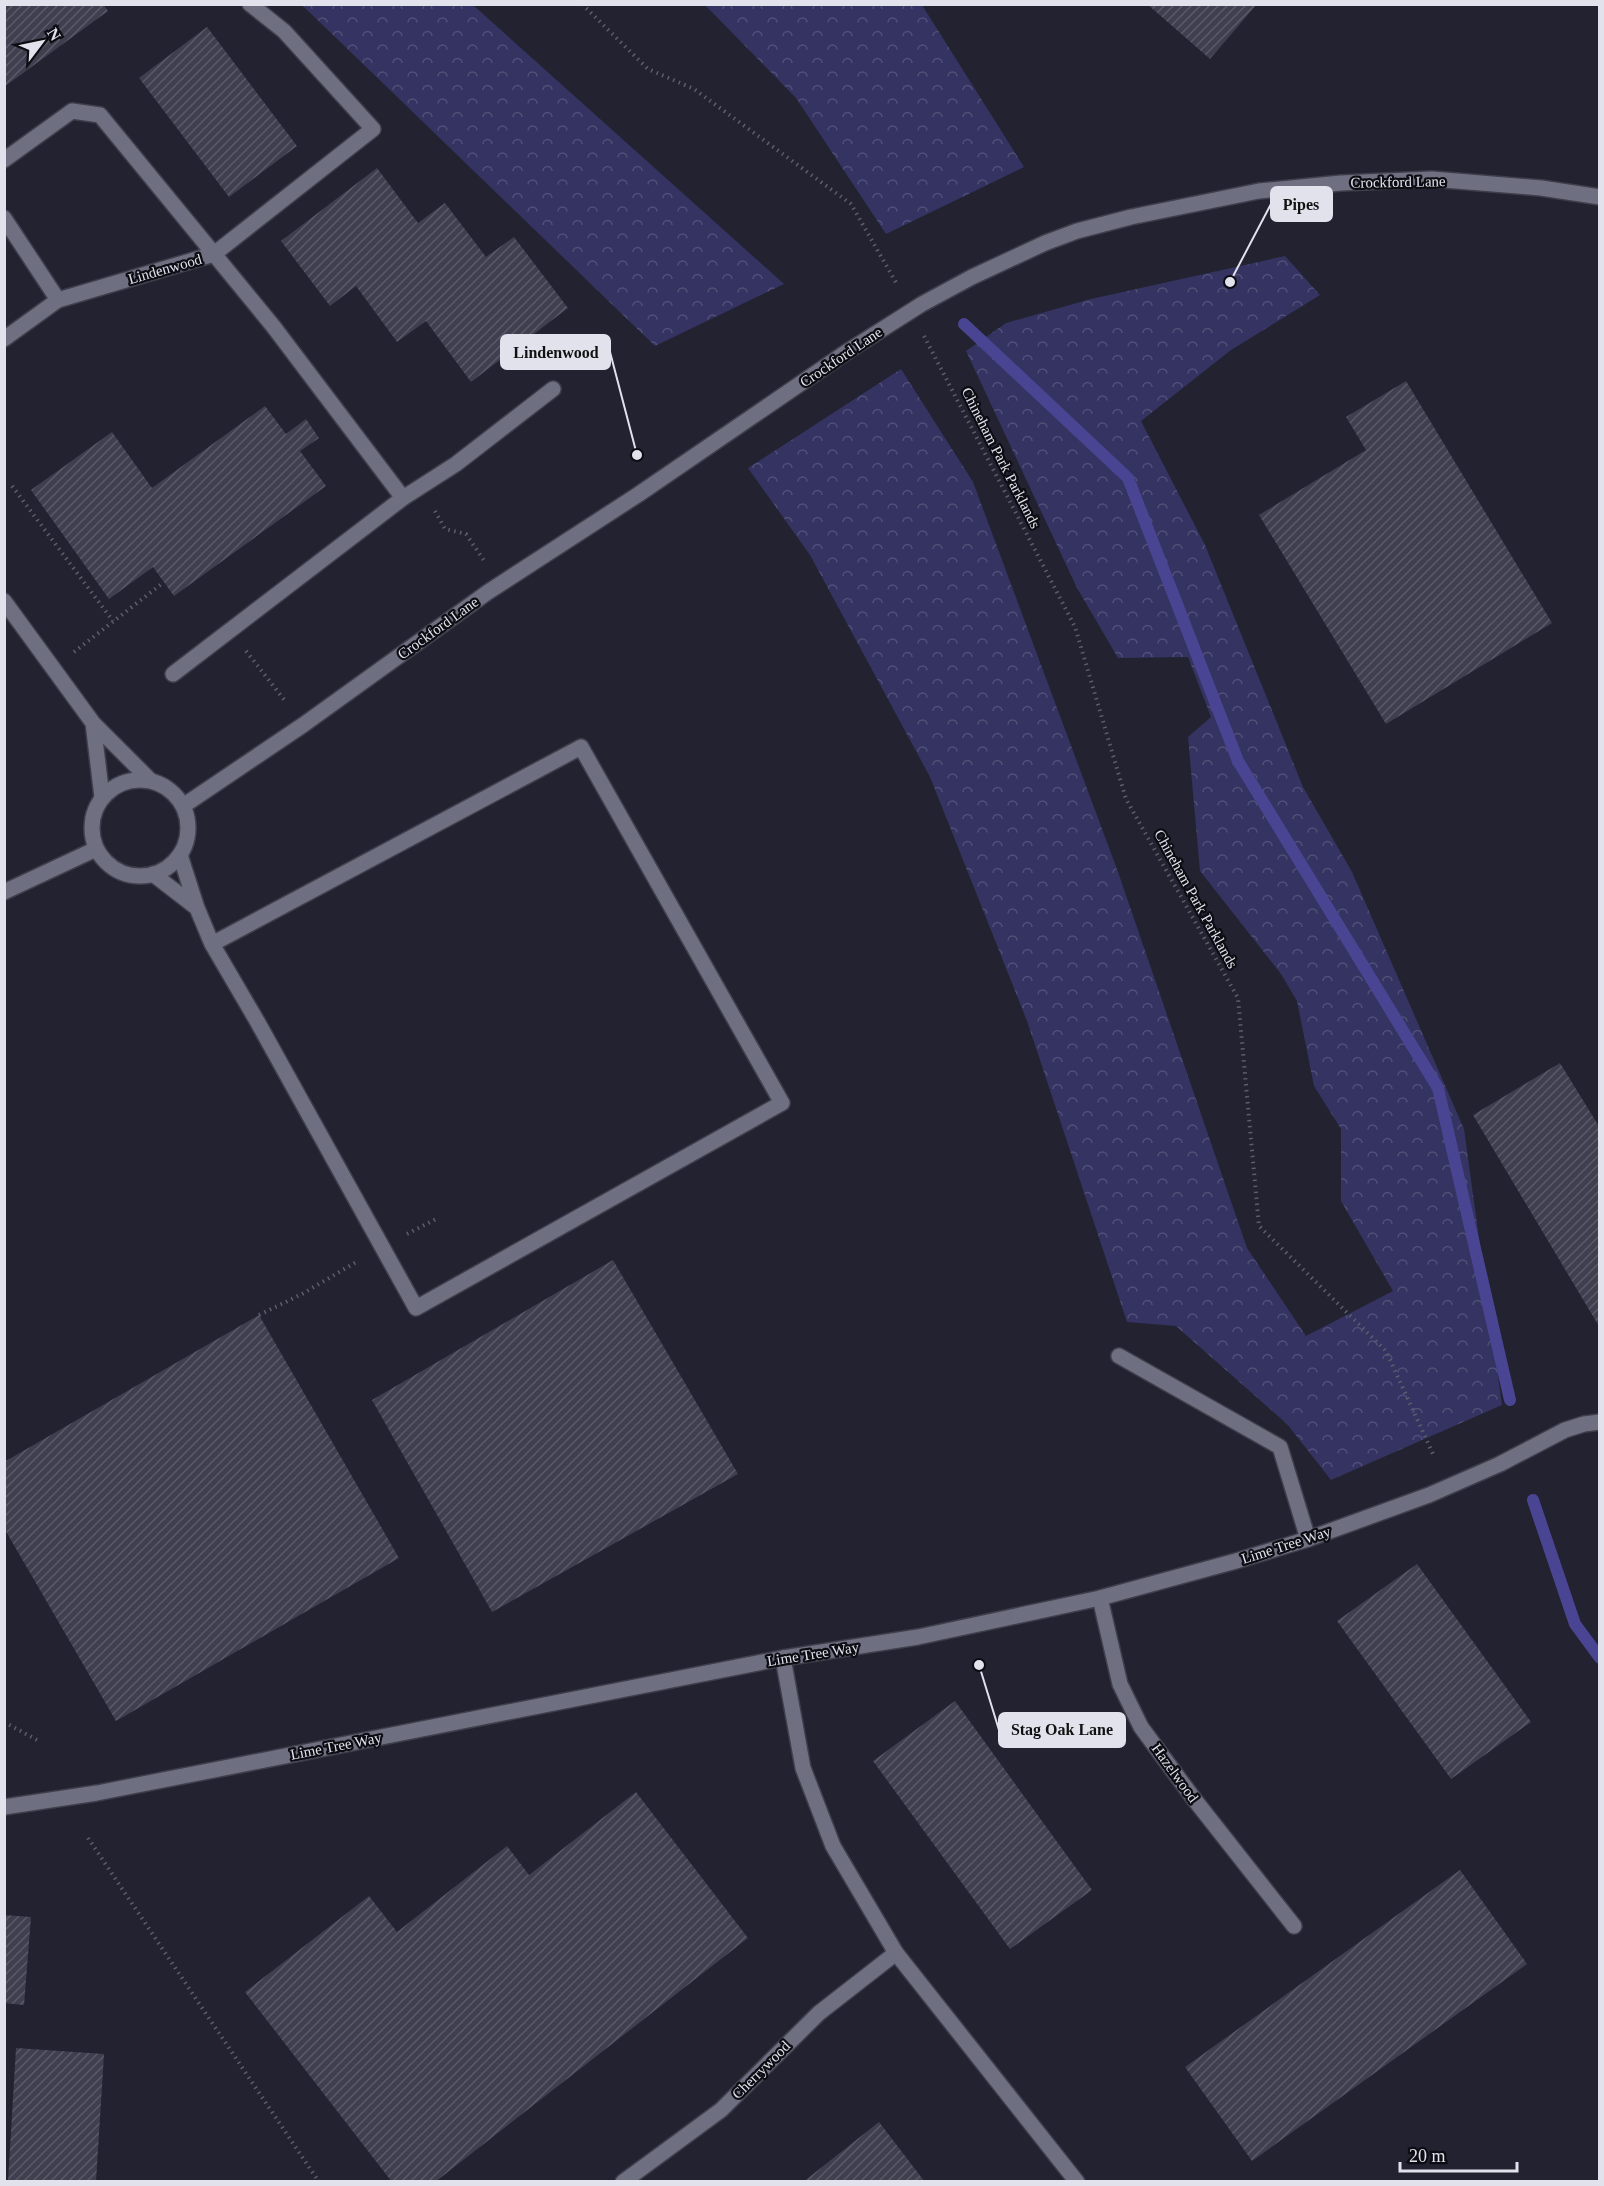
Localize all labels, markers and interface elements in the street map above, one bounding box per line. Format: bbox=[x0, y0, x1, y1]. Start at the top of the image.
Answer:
north arrow bbox=[12, 12, 72, 72]
text: N bbox=[44, 25, 65, 44]
street label: Crockford Lane bbox=[1350, 173, 1446, 191]
callout: Pipes bbox=[1271, 187, 1332, 221]
text: Pipes bbox=[1283, 196, 1319, 214]
street label: Lindenwood bbox=[126, 251, 204, 287]
street label: Crockford Lane bbox=[797, 324, 885, 390]
callout: Lindenwood bbox=[501, 335, 610, 369]
text: Lindenwood bbox=[513, 344, 599, 361]
street label: Chineham Park Parklands bbox=[959, 385, 1044, 531]
street label: Crockford Lane bbox=[395, 593, 482, 663]
street label: Chineham Park Parklands bbox=[1151, 827, 1241, 971]
street label: Lime Tree Way bbox=[1239, 1523, 1333, 1567]
street label: Lime Tree Way bbox=[766, 1639, 861, 1669]
callout: Stag Oak Lane bbox=[999, 1713, 1125, 1747]
text: Stag Oak Lane bbox=[1011, 1721, 1113, 1739]
street label: Lime Tree Way bbox=[289, 1729, 383, 1763]
street label: Hazelwood bbox=[1148, 1741, 1202, 1806]
street label: Cherrywood bbox=[729, 2037, 794, 2102]
scale bar bbox=[1400, 2135, 1517, 2173]
text: 20 m bbox=[1409, 2146, 1446, 2166]

